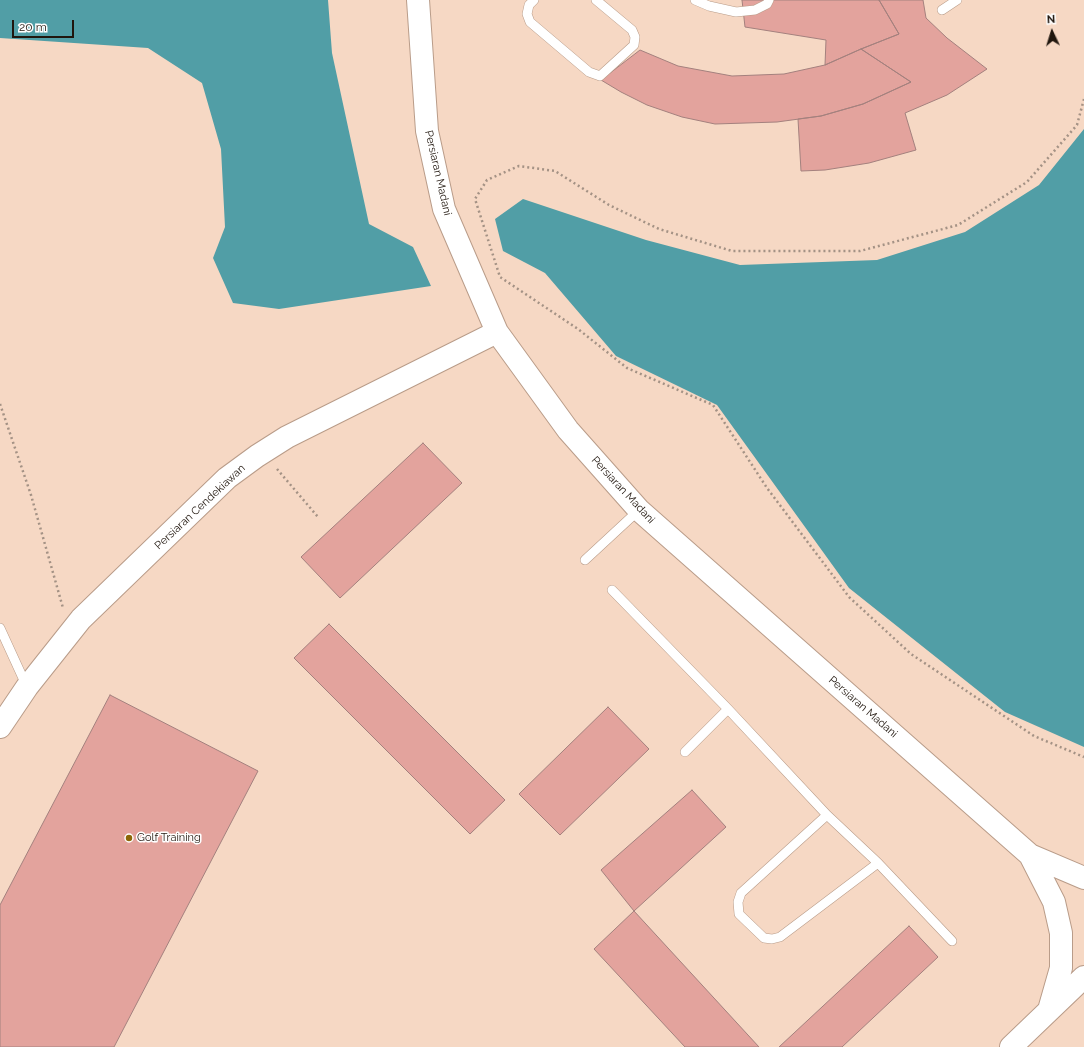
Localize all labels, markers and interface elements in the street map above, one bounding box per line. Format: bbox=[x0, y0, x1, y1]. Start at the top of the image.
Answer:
scale bar bbox=[14, 12, 76, 38]
north arrow bbox=[1032, 12, 1072, 52]
text: N bbox=[1046, 13, 1056, 26]
text: 20 m bbox=[19, 20, 47, 34]
street label: Persiaran Madani bbox=[422, 129, 454, 217]
street label: Persiaran Madani bbox=[588, 454, 658, 526]
street label: Persiaran Cendekiawan bbox=[152, 462, 248, 552]
street label: Persiaran Madani bbox=[826, 673, 900, 741]
place label: Golf Training bbox=[137, 831, 201, 845]
marker: Golf Training bbox=[124, 833, 134, 843]

